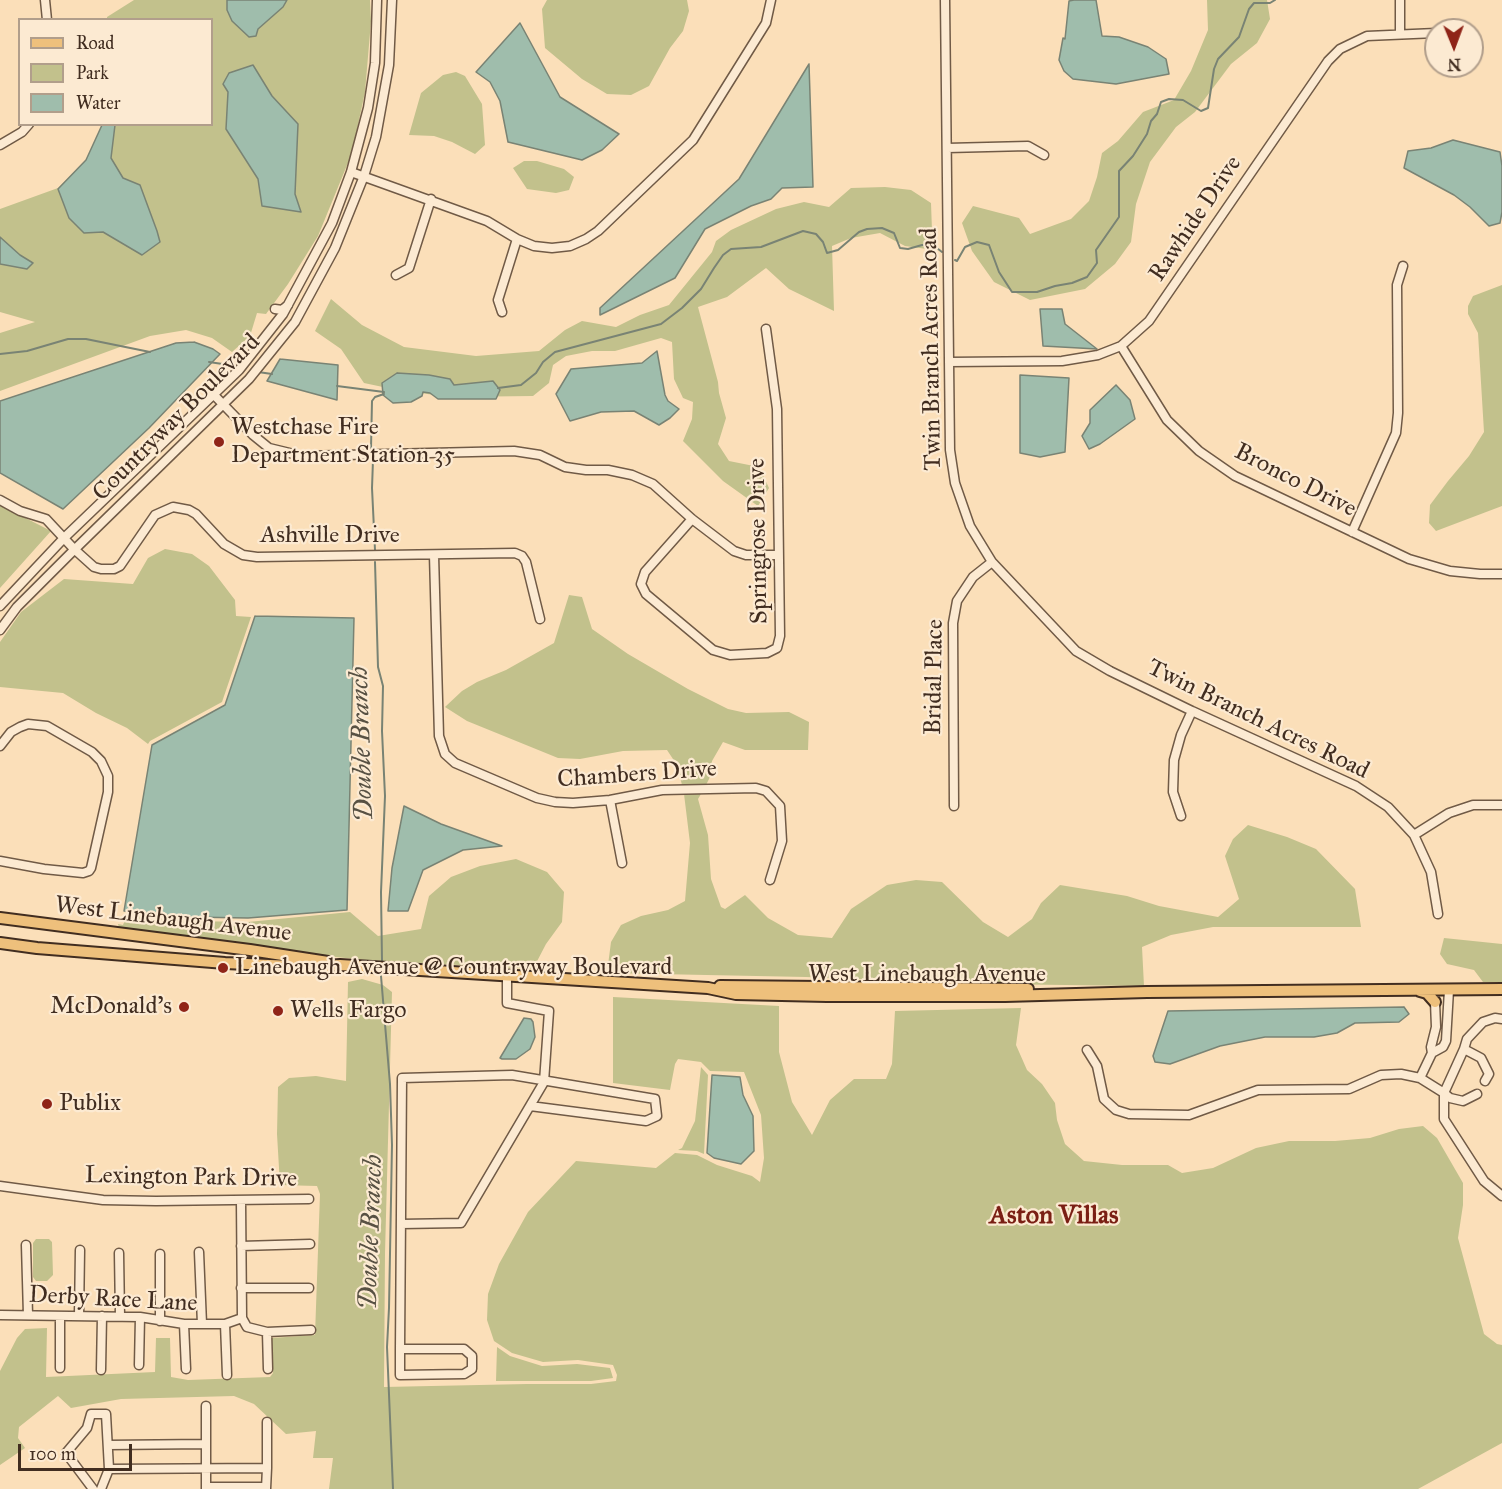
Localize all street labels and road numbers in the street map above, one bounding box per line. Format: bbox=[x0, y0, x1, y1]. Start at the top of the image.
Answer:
street label: Rawhide Drive bbox=[1144, 151, 1248, 287]
street label: Twin Branch Acres Road bbox=[915, 227, 949, 471]
street label: Countryway Boulevard bbox=[87, 328, 267, 508]
street label: Bronco Drive bbox=[1229, 438, 1361, 524]
street label: Springrose Drive bbox=[743, 458, 775, 624]
street label: Ashville Drive bbox=[260, 522, 400, 550]
street label: Bridal Place bbox=[920, 619, 950, 735]
street label: Twin Branch Acres Road bbox=[1142, 654, 1374, 786]
street label: Chambers Drive bbox=[556, 755, 718, 795]
street label: West Linebaugh Avenue bbox=[53, 891, 293, 949]
street label: West Linebaugh Avenue bbox=[808, 961, 1046, 989]
street label: Lexington Park Drive bbox=[85, 1162, 297, 1194]
street label: Derby Race Lane bbox=[28, 1281, 198, 1319]

